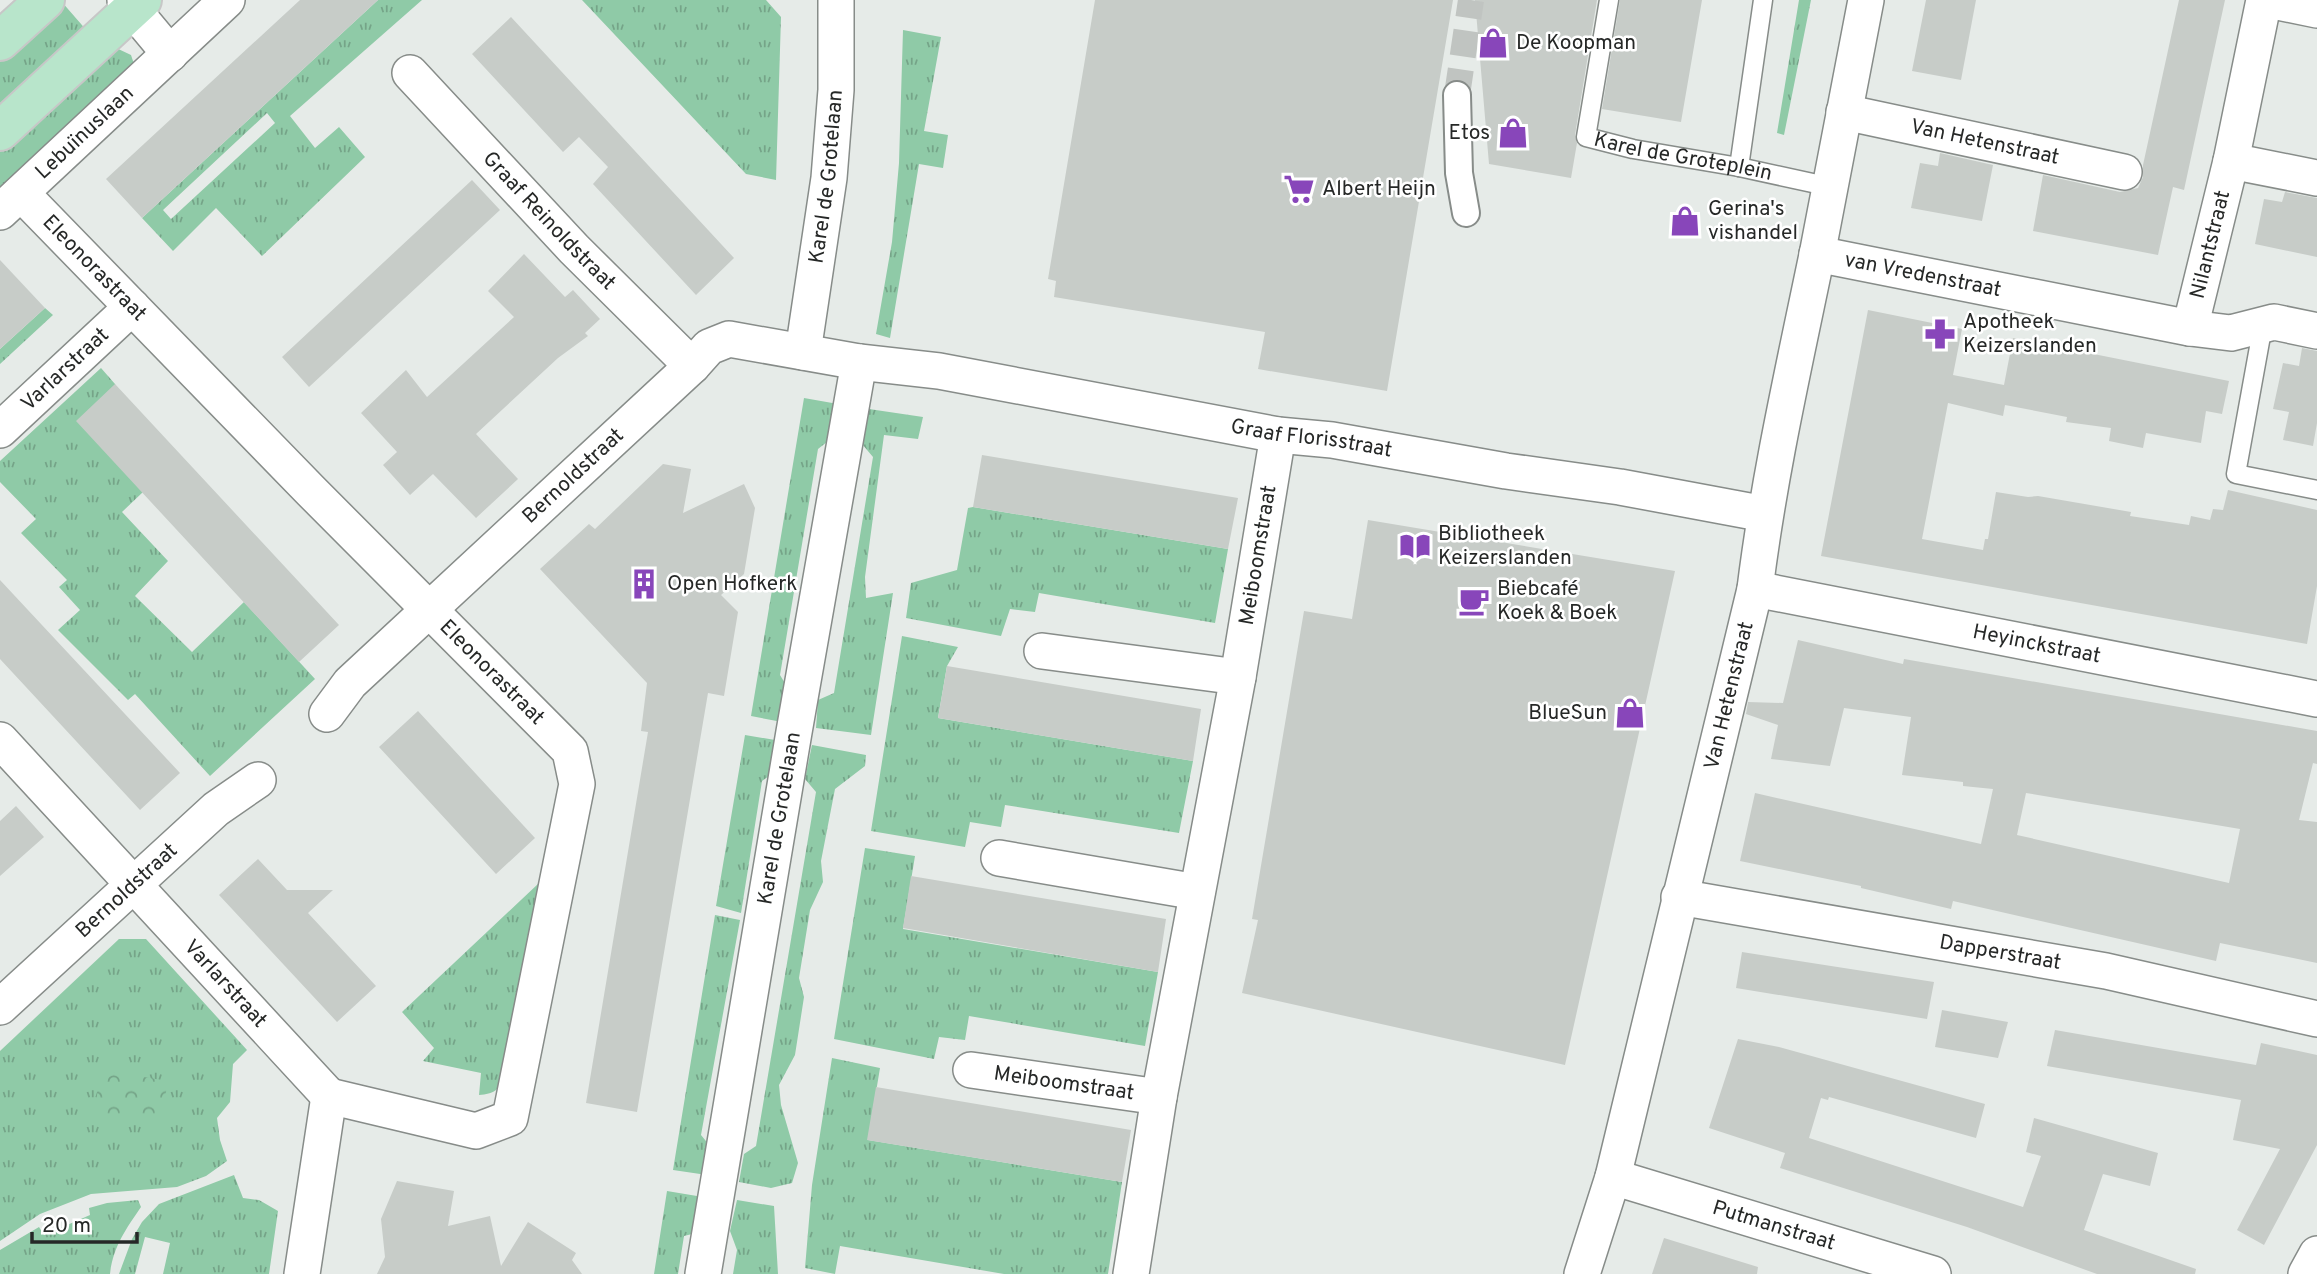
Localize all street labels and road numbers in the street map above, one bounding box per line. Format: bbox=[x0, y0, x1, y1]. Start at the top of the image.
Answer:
street label: Lebuïnuslaan bbox=[30, 80, 140, 185]
street label: Karel de Grotelaan bbox=[803, 89, 849, 265]
street label: Van Hetenstraat bbox=[1908, 113, 2062, 171]
street label: Karel de Groteplein bbox=[1591, 126, 1775, 187]
street label: Graaf Reinoldstraat bbox=[476, 146, 621, 296]
street label: Nilantstraat bbox=[2184, 188, 2237, 301]
street label: Eleonorastraat bbox=[36, 209, 152, 327]
street label: van Vredenstraat bbox=[1842, 246, 2004, 304]
street label: Varlarstraat bbox=[15, 322, 115, 417]
street label: Graaf Florisstraat bbox=[1228, 413, 1394, 464]
street label: Bernoldstraat bbox=[517, 422, 630, 530]
street label: Meiboomstraat bbox=[1233, 483, 1283, 627]
street label: Eleonorastraat bbox=[433, 614, 550, 731]
street label: Heyinckstraat bbox=[1970, 618, 2103, 670]
street label: Van Hetenstraat bbox=[1698, 619, 1760, 773]
street label: Karel de Grotelaan bbox=[752, 730, 807, 907]
street label: Bernoldstraat bbox=[70, 837, 183, 944]
street label: Dapperstraat bbox=[1937, 929, 2063, 976]
street label: Varlarstraat bbox=[178, 934, 273, 1034]
street label: Meiboomstraat bbox=[992, 1060, 1136, 1107]
street label: Putmanstraat bbox=[1709, 1194, 1839, 1257]

